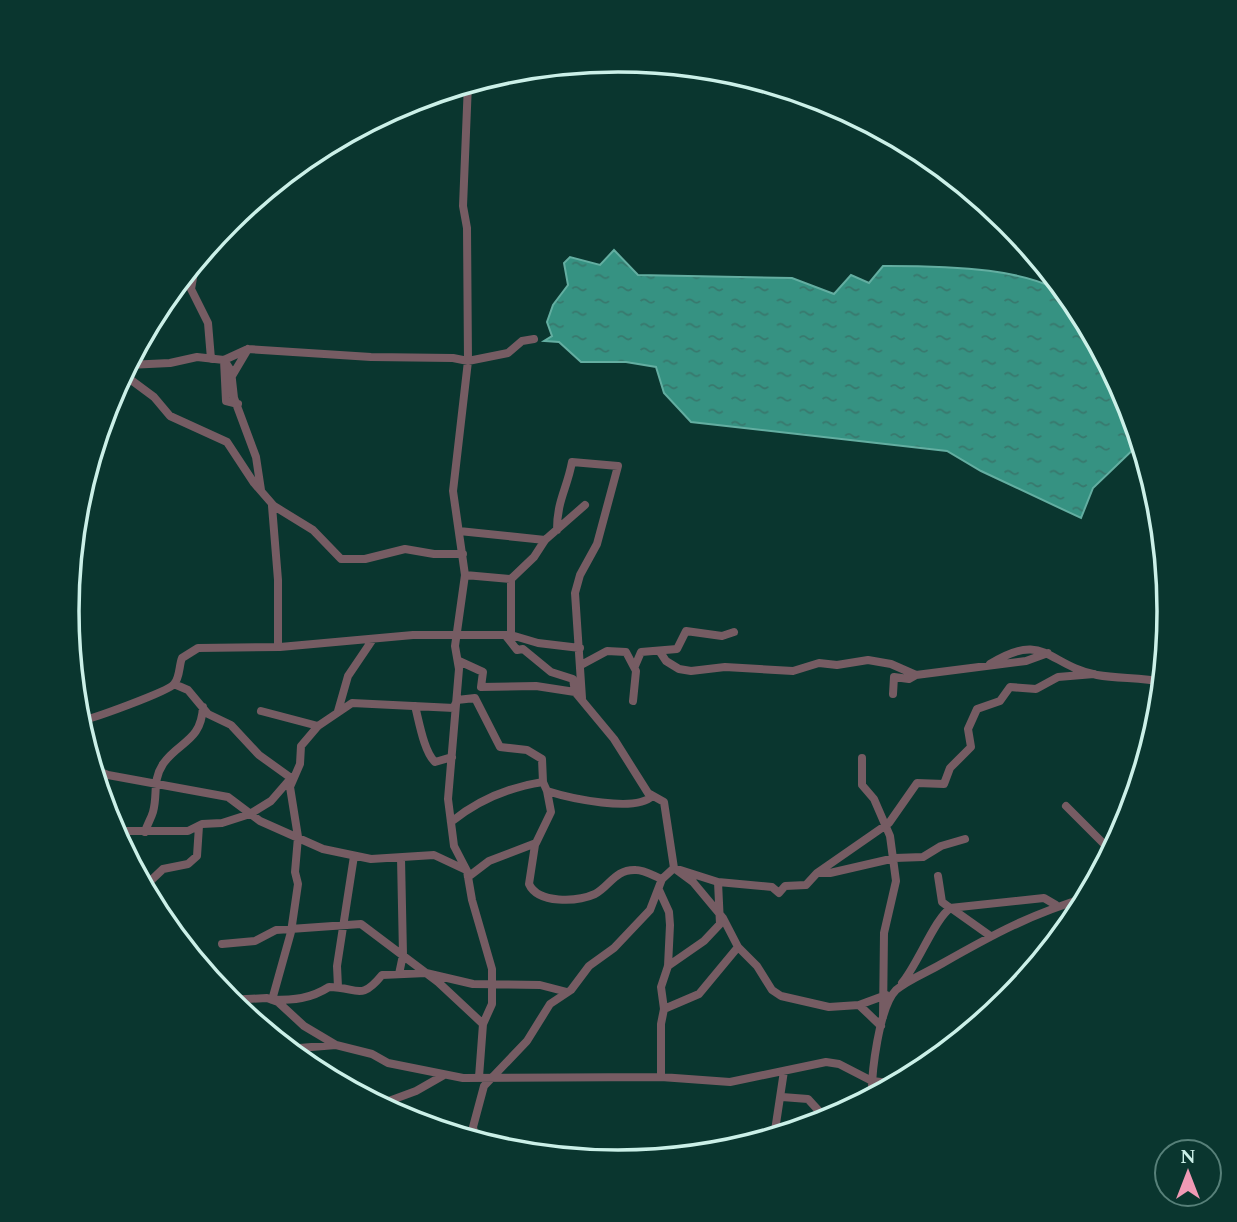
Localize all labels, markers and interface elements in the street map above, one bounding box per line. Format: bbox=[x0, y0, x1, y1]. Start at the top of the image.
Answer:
north arrow bbox=[1153, 1138, 1223, 1208]
text: N bbox=[1180, 1143, 1196, 1172]

